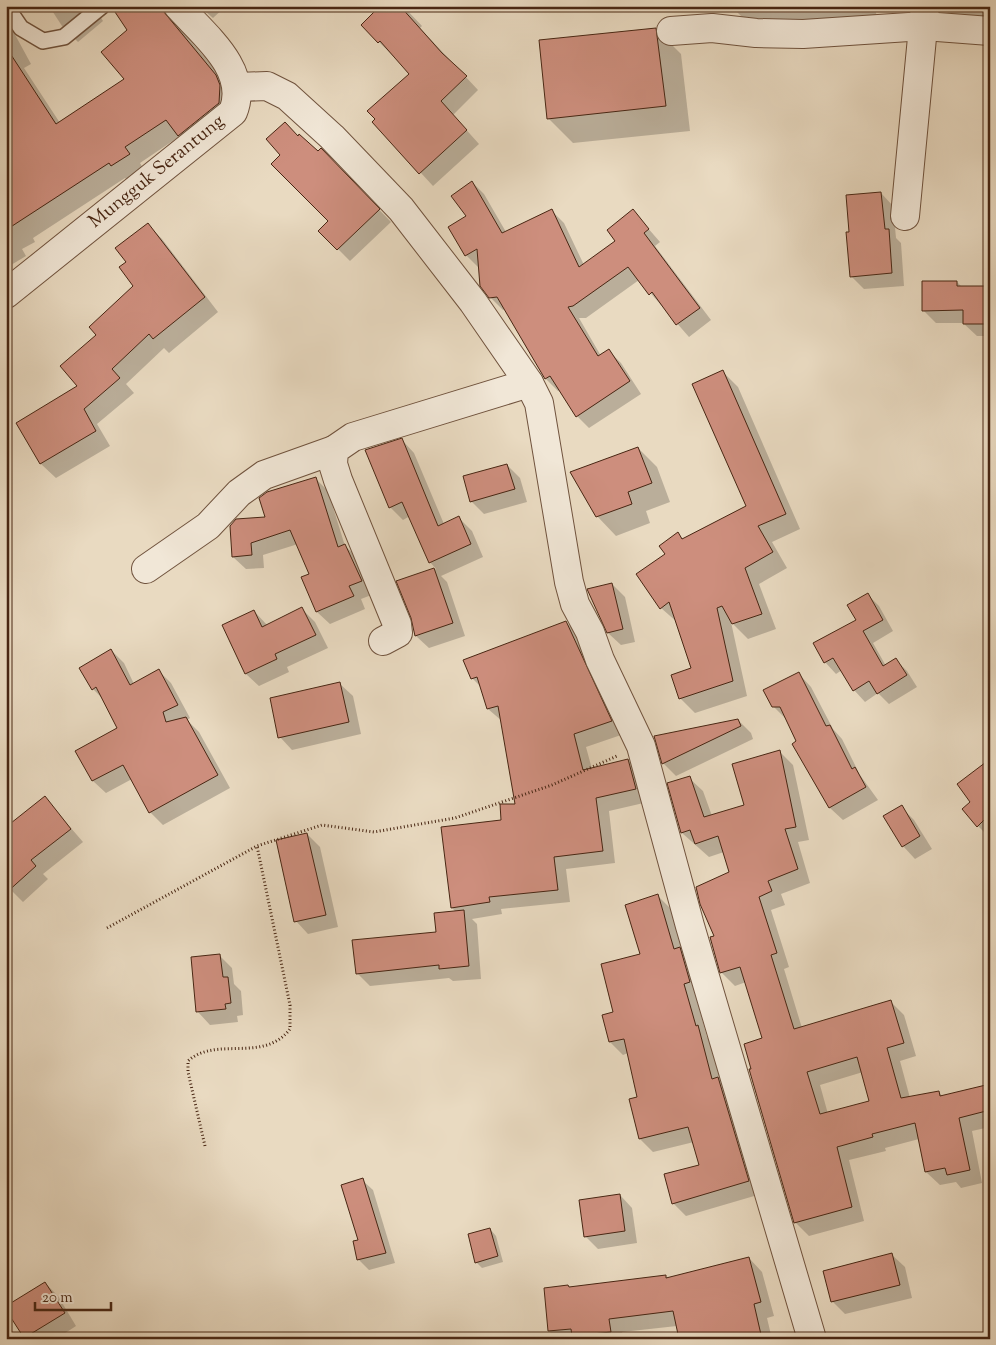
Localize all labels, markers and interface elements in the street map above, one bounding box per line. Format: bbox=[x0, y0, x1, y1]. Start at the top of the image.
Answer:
street label: Mungguk Serantung bbox=[83, 109, 231, 235]
scale bar bbox=[35, 1280, 111, 1312]
text: 20 m bbox=[42, 1288, 73, 1309]

